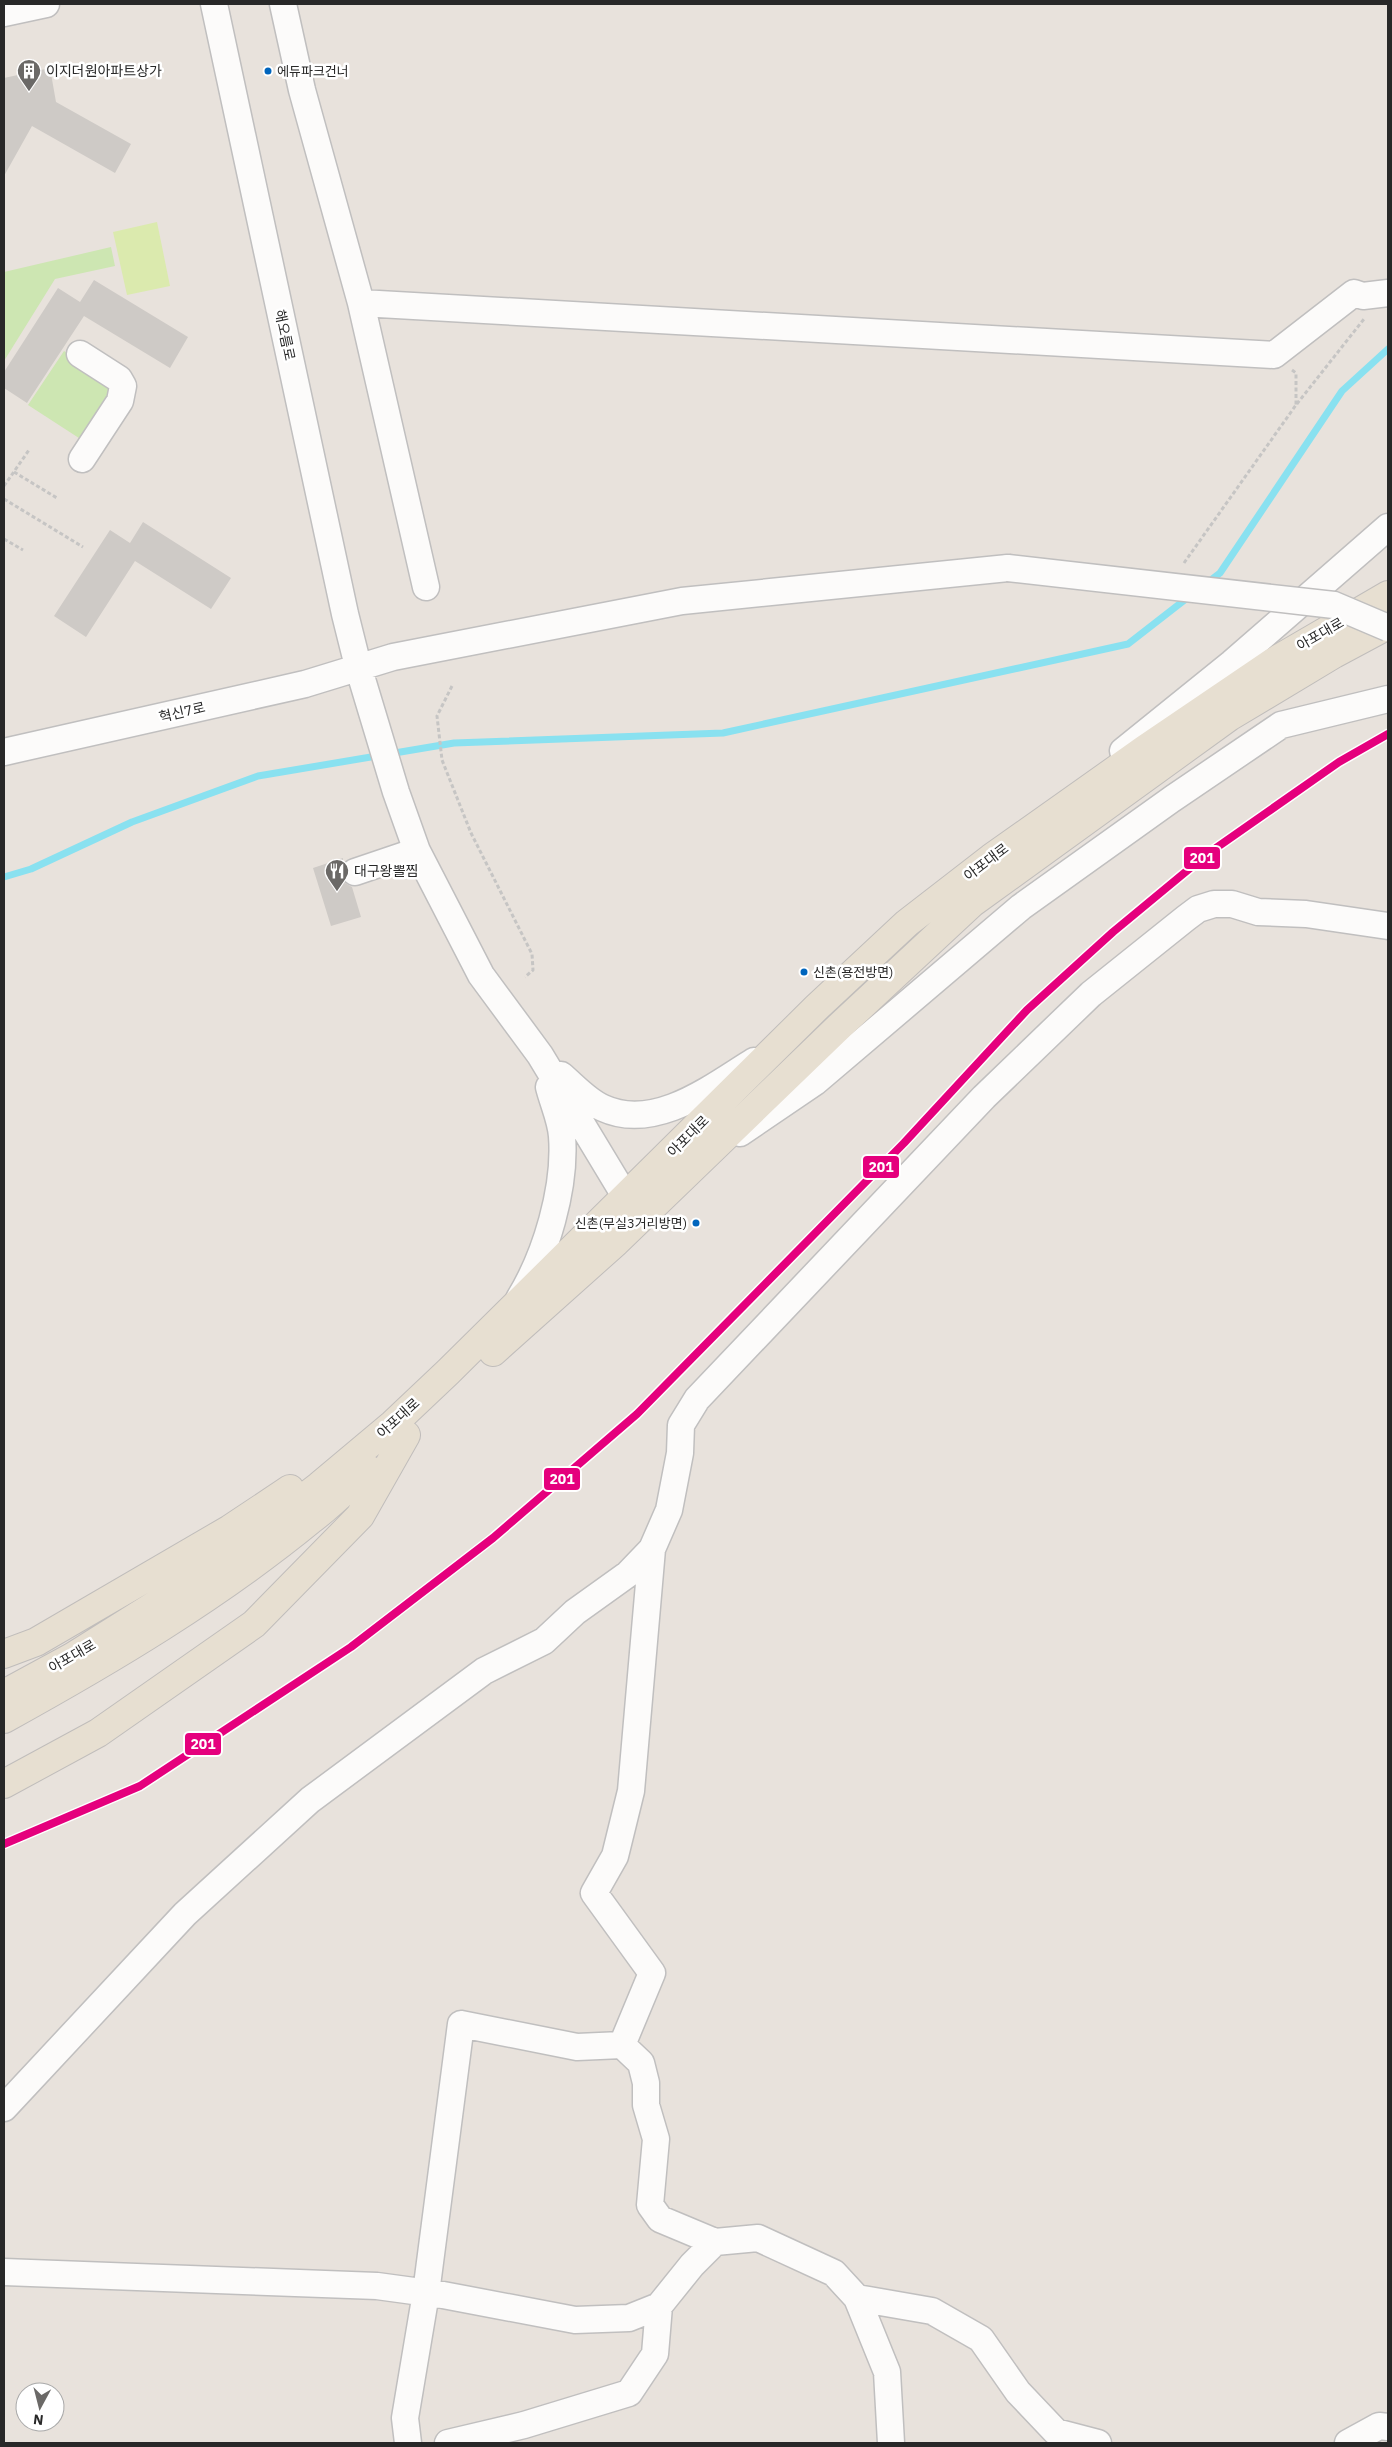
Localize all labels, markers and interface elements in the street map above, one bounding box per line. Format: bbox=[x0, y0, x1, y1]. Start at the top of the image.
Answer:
building icon: 이지더원아파트상가 bbox=[16, 58, 42, 92]
place label: 이지더원아파트상가 bbox=[46, 62, 162, 80]
place label: 에듀파크건너 bbox=[277, 63, 349, 80]
marker: 에듀파크건너 bbox=[263, 66, 273, 76]
street label: 해오름로 bbox=[271, 308, 299, 362]
street label: 아포대로 bbox=[1293, 613, 1347, 655]
street label: 혁신7로 bbox=[157, 698, 207, 726]
street label: 아포대로 bbox=[960, 839, 1012, 885]
line badge: 201 bbox=[1183, 846, 1221, 870]
text: 201 bbox=[1189, 849, 1215, 867]
restaurant icon: 대구왕뽈찜 bbox=[324, 858, 350, 892]
place label: 대구왕뽈찜 bbox=[354, 862, 418, 880]
place label: 신촌(용전방면) bbox=[813, 964, 893, 981]
marker: 신촌(용전방면) bbox=[799, 967, 809, 977]
street label: 아포대로 bbox=[663, 1111, 713, 1161]
line badge: 201 bbox=[862, 1155, 900, 1179]
text: 201 bbox=[868, 1158, 894, 1176]
place label: 신촌(무실3거리방면) bbox=[575, 1215, 687, 1232]
marker: 신촌(무실3거리방면) bbox=[691, 1218, 701, 1228]
street label: 아포대로 bbox=[373, 1394, 423, 1442]
line badge: 201 bbox=[543, 1467, 581, 1491]
text: 201 bbox=[549, 1470, 575, 1488]
street label: 아포대로 bbox=[45, 1635, 99, 1677]
line badge: 201 bbox=[184, 1732, 222, 1756]
text: 201 bbox=[190, 1735, 216, 1753]
north arrow bbox=[15, 2382, 65, 2432]
text: N bbox=[32, 2410, 45, 2429]

